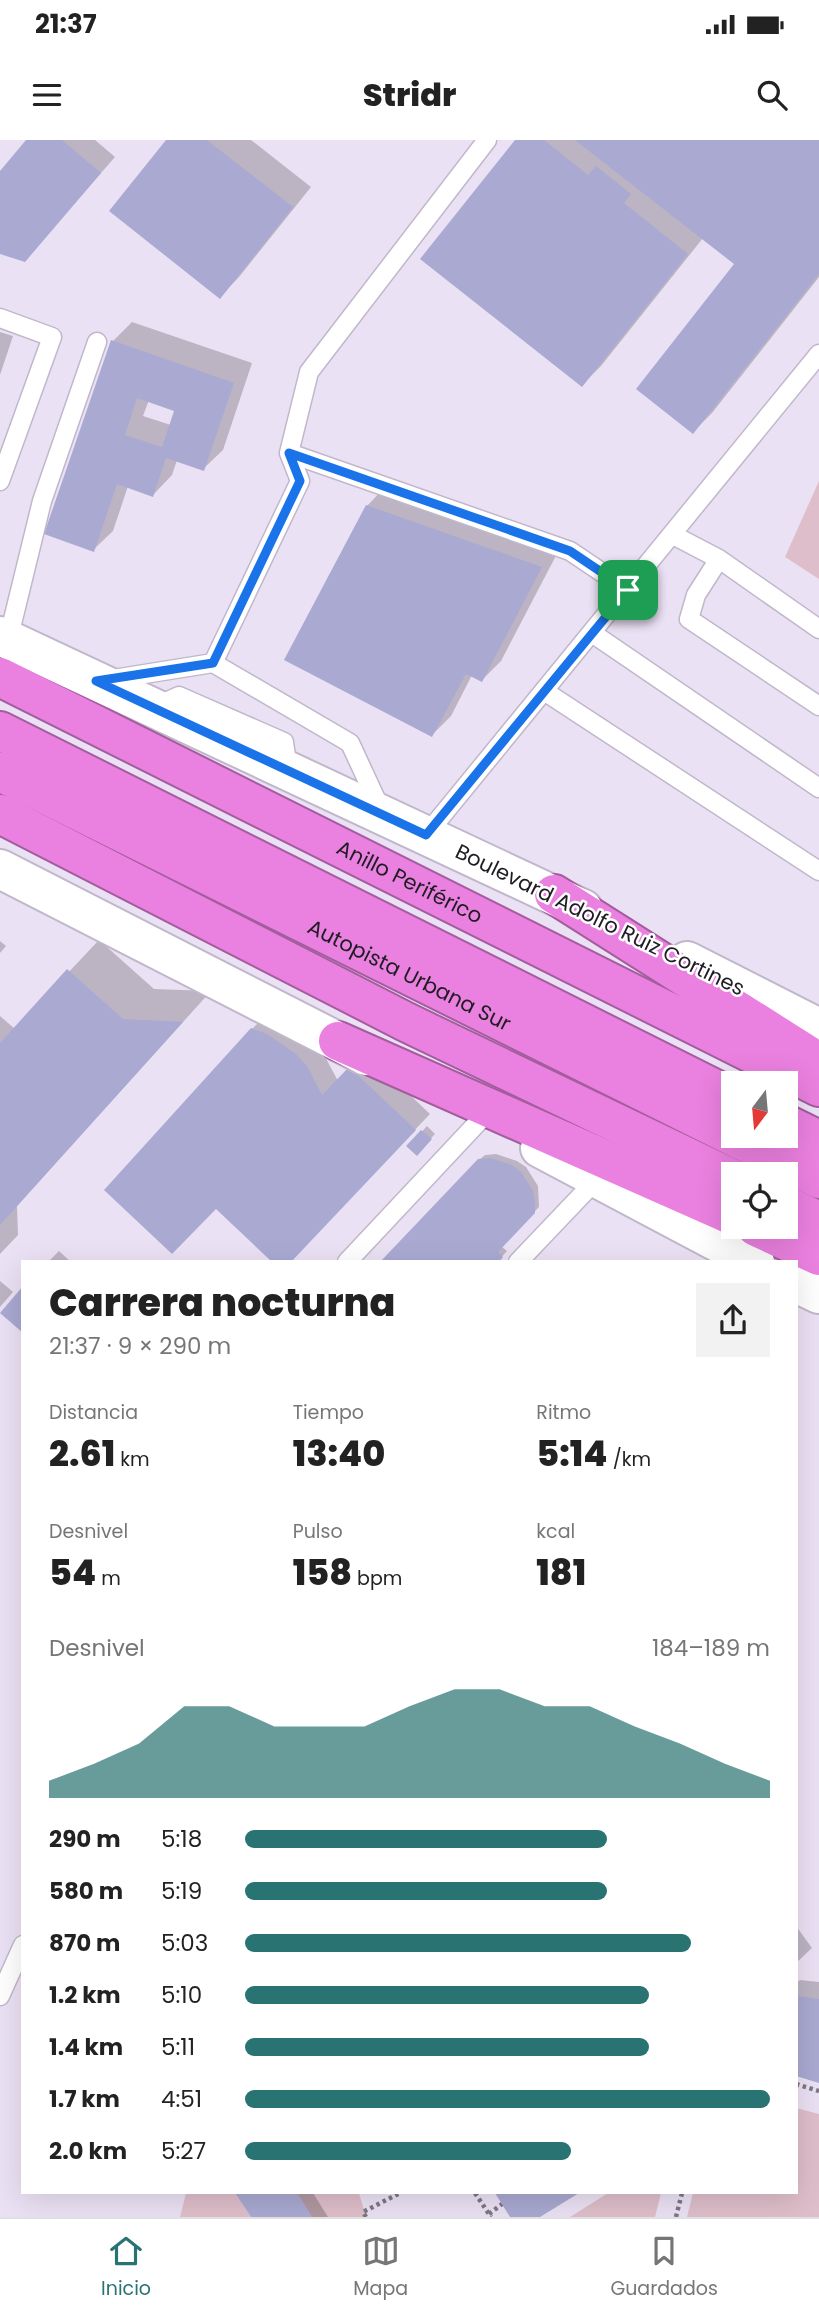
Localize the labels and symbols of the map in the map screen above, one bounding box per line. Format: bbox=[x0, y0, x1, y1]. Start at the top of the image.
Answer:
pin bbox=[598, 560, 658, 620]
street label: Anillo Periférico bbox=[332, 833, 488, 930]
street label: Boulevard Adolfo Ruiz Cortines bbox=[451, 837, 750, 1002]
street label: Autopista Urbana Sur bbox=[303, 912, 516, 1038]
north arrow bbox=[721, 1071, 798, 1148]

